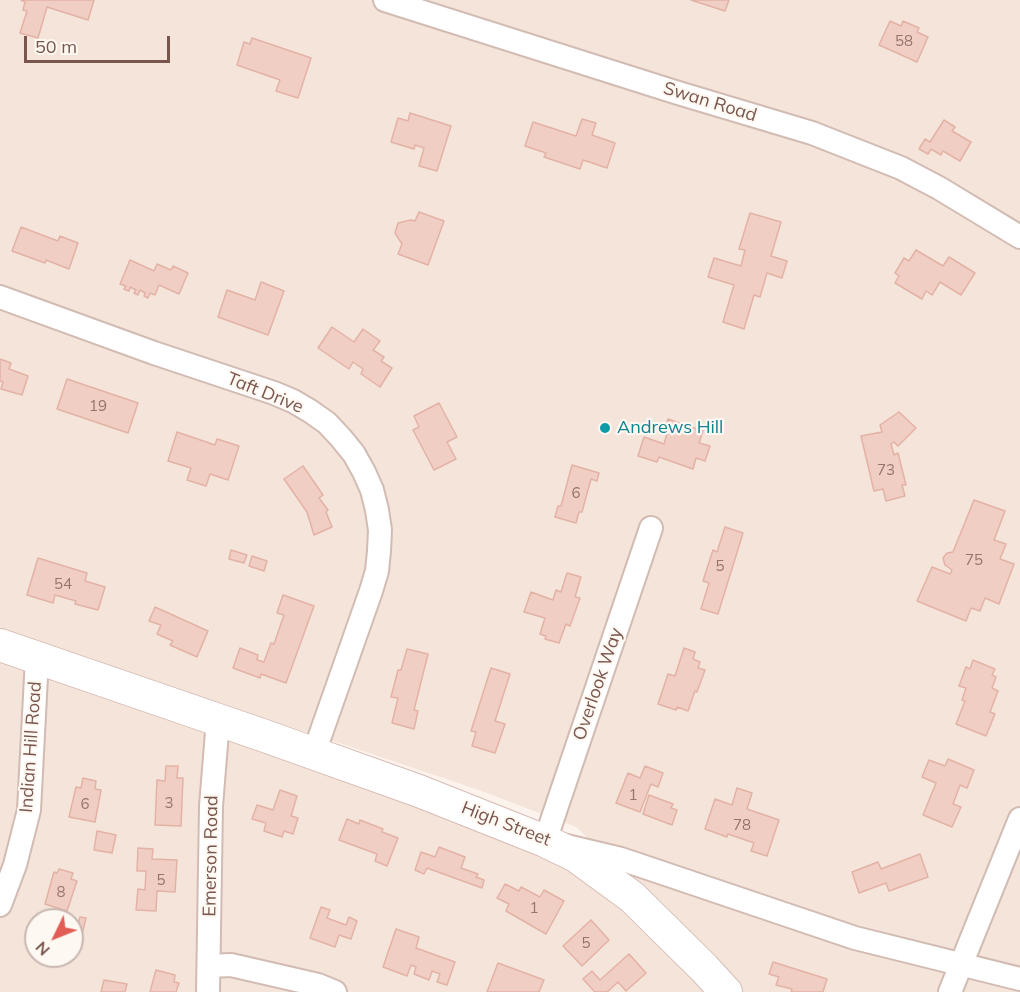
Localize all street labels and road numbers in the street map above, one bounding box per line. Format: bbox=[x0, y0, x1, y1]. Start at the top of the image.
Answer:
street label: Swan Road bbox=[661, 78, 759, 126]
street label: Taft Drive bbox=[224, 368, 306, 418]
street label: Overlook Way bbox=[569, 625, 627, 743]
street label: Indian Hill Road bbox=[16, 681, 46, 813]
street label: Emerson Road bbox=[199, 795, 223, 917]
street label: High Street bbox=[458, 797, 554, 851]

